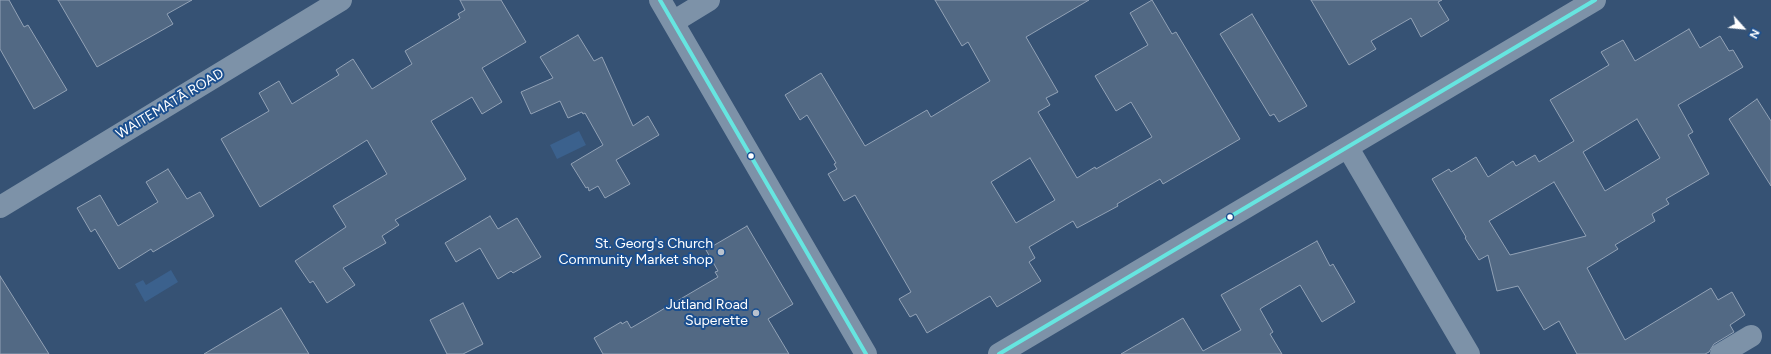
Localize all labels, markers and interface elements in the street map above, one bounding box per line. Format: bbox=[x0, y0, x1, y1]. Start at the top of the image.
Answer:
north arrow bbox=[1723, 8, 1763, 48]
text: N bbox=[1746, 27, 1762, 40]
street label: WAITEMATĀ ROAD bbox=[113, 65, 227, 143]
unlabelled marker bbox=[746, 151, 756, 161]
unlabelled marker bbox=[1225, 212, 1235, 222]
place label: St. Georg's Church Community Market shop bbox=[558, 236, 713, 268]
marker: St. Georg's Church Community Market shop bbox=[716, 247, 726, 257]
place label: Jutland Road Superette bbox=[666, 297, 748, 330]
marker: Jutland Road Superette bbox=[751, 308, 761, 318]

